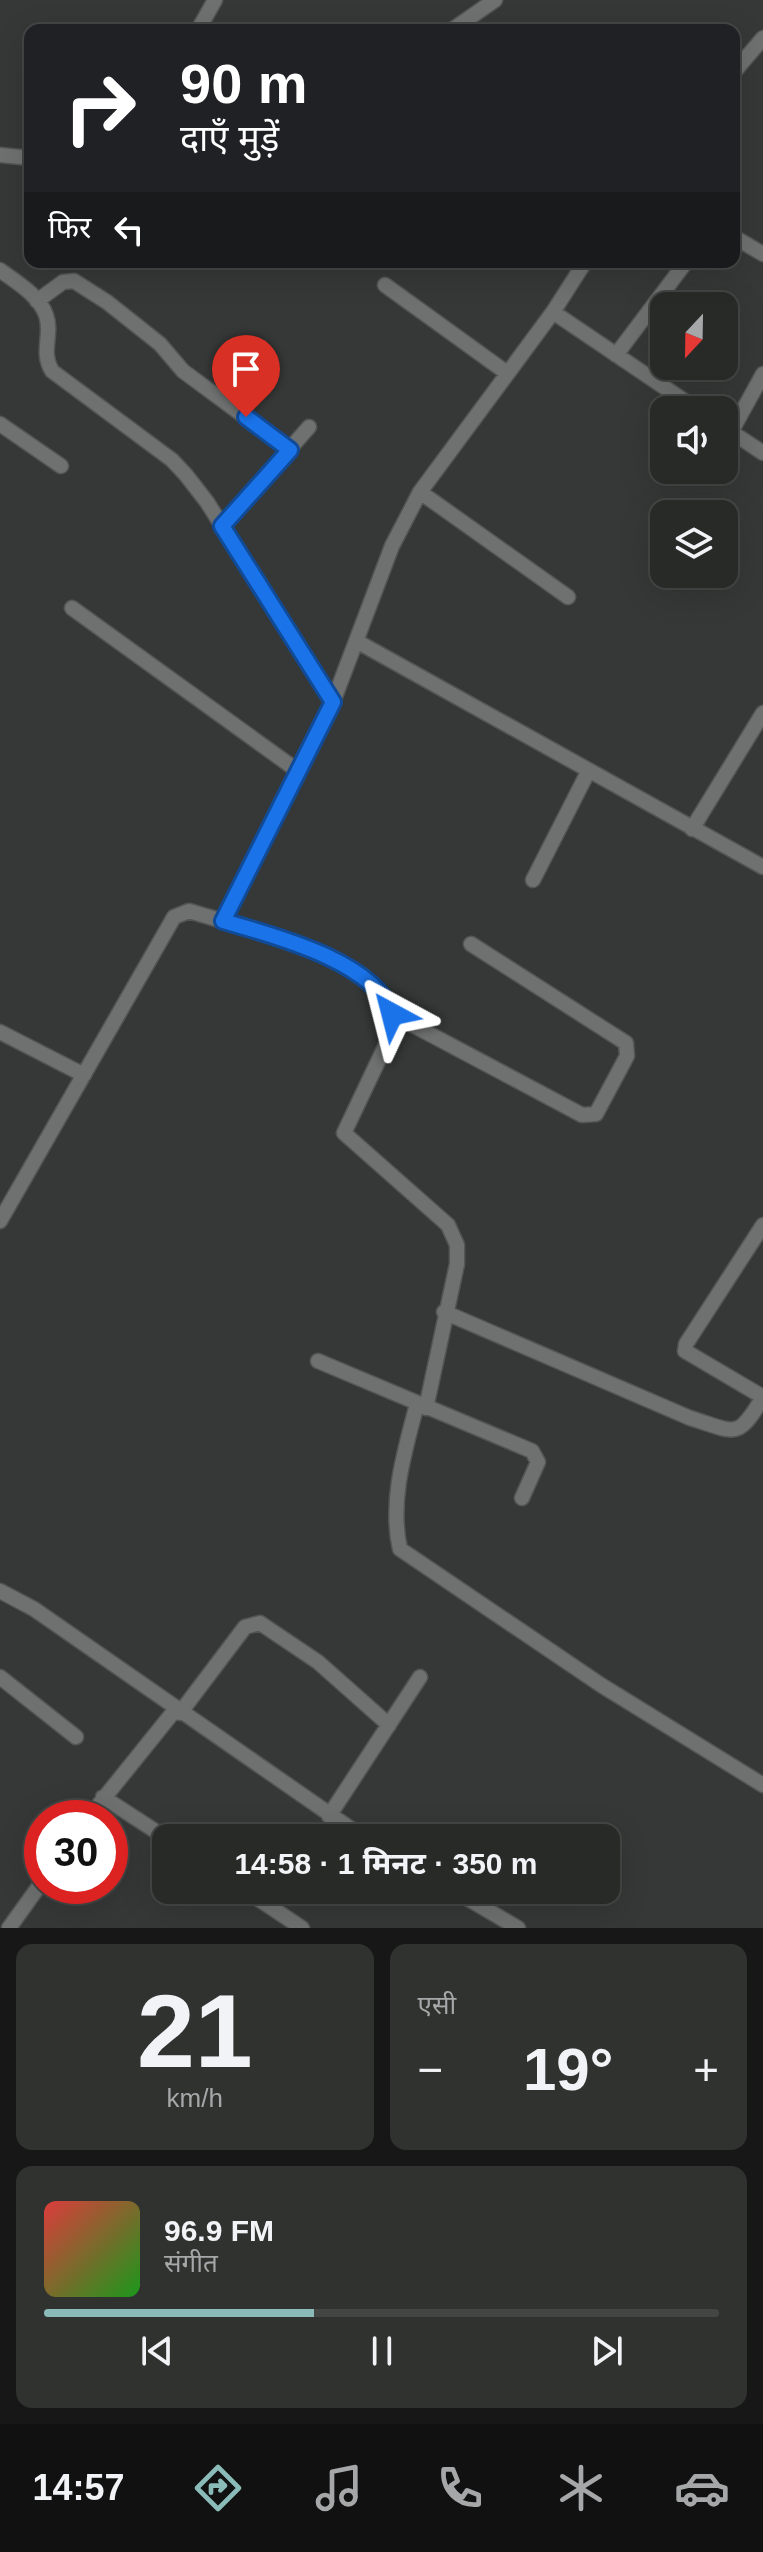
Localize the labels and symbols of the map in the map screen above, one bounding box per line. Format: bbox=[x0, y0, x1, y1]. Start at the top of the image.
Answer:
north arrow bbox=[650, 292, 738, 380]
pin bbox=[212, 335, 280, 417]
position arrow bbox=[350, 972, 434, 1056]
speed limit sign: 30 bbox=[24, 1800, 128, 1904]

